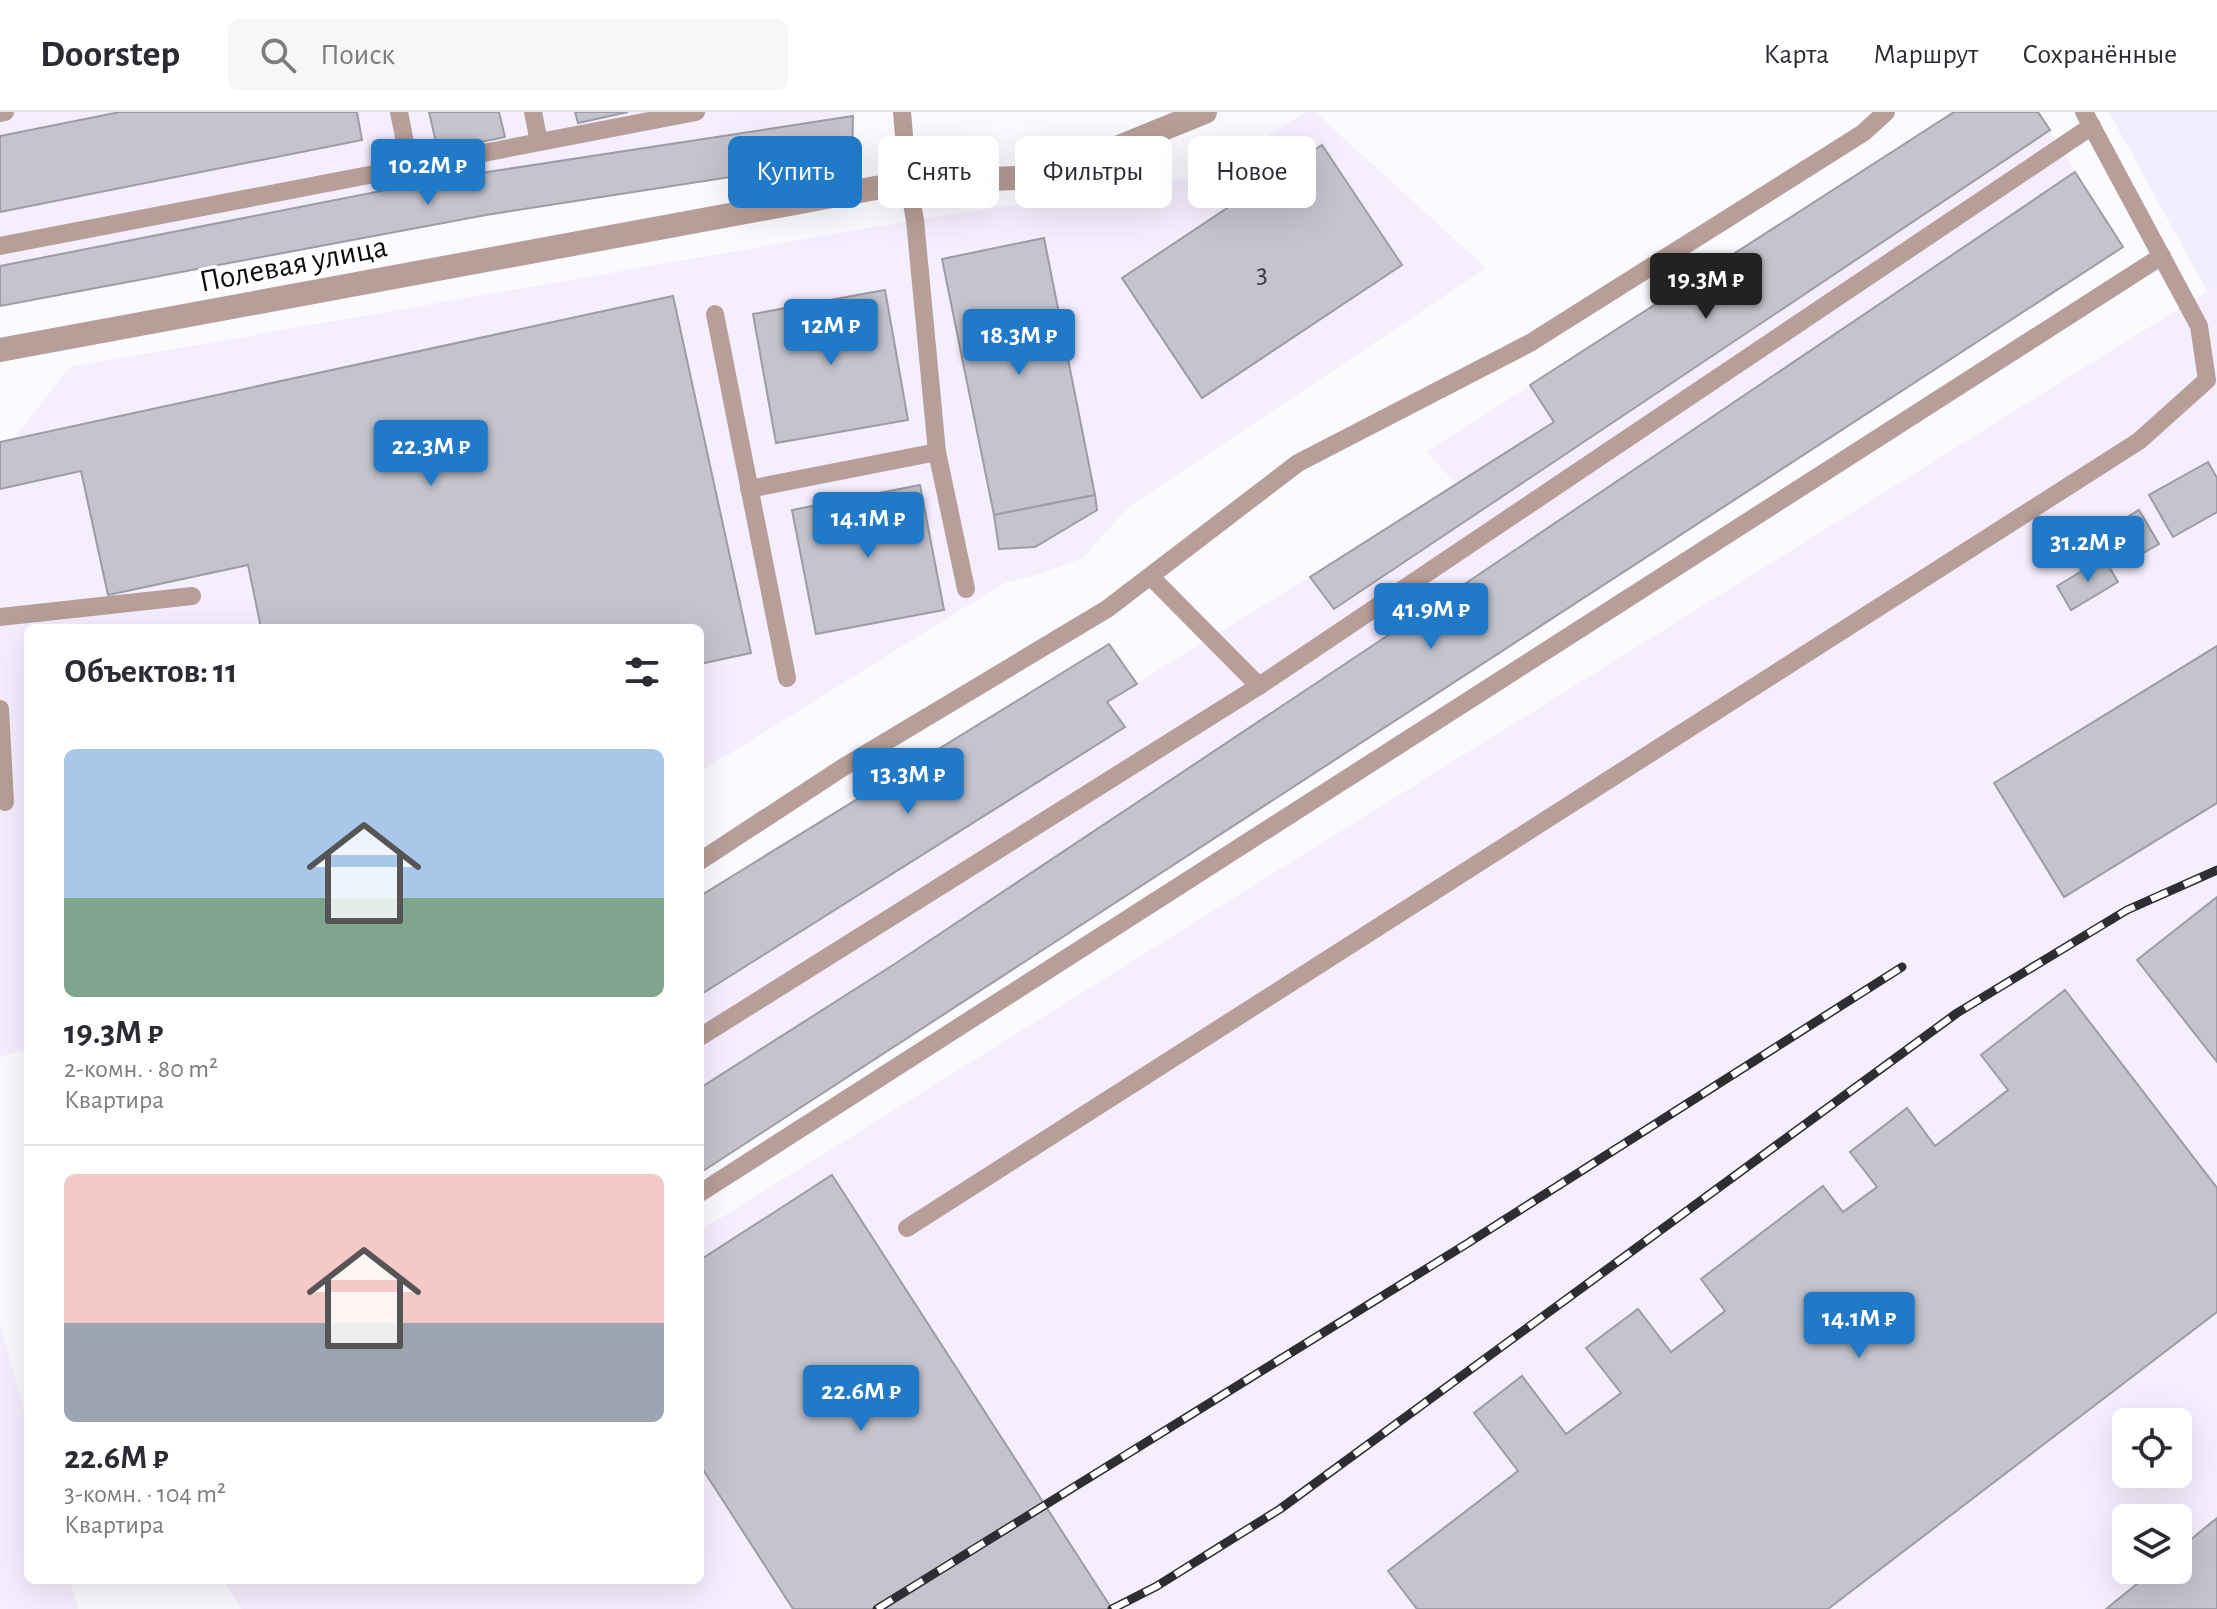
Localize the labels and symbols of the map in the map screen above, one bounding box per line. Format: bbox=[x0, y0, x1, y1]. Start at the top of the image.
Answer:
pin: 10.2M ₽ bbox=[354, 139, 502, 207]
street label: Полевая улица bbox=[196, 230, 390, 298]
pin: 19.3M ₽ bbox=[1632, 253, 1780, 321]
house number: 3 bbox=[1256, 260, 1268, 288]
pin: 12M ₽ bbox=[775, 299, 887, 367]
pin: 18.3M ₽ bbox=[945, 309, 1093, 377]
pin: 22.3M ₽ bbox=[357, 420, 505, 488]
pin: 14.1M ₽ bbox=[794, 492, 942, 560]
pin: 31.2M ₽ bbox=[2014, 516, 2162, 584]
pin: 41.9M ₽ bbox=[1357, 583, 1505, 651]
pin: 13.3M ₽ bbox=[834, 748, 982, 816]
pin: 14.1M ₽ bbox=[1785, 1292, 1933, 1360]
pin: 22.6M ₽ bbox=[787, 1365, 935, 1433]

